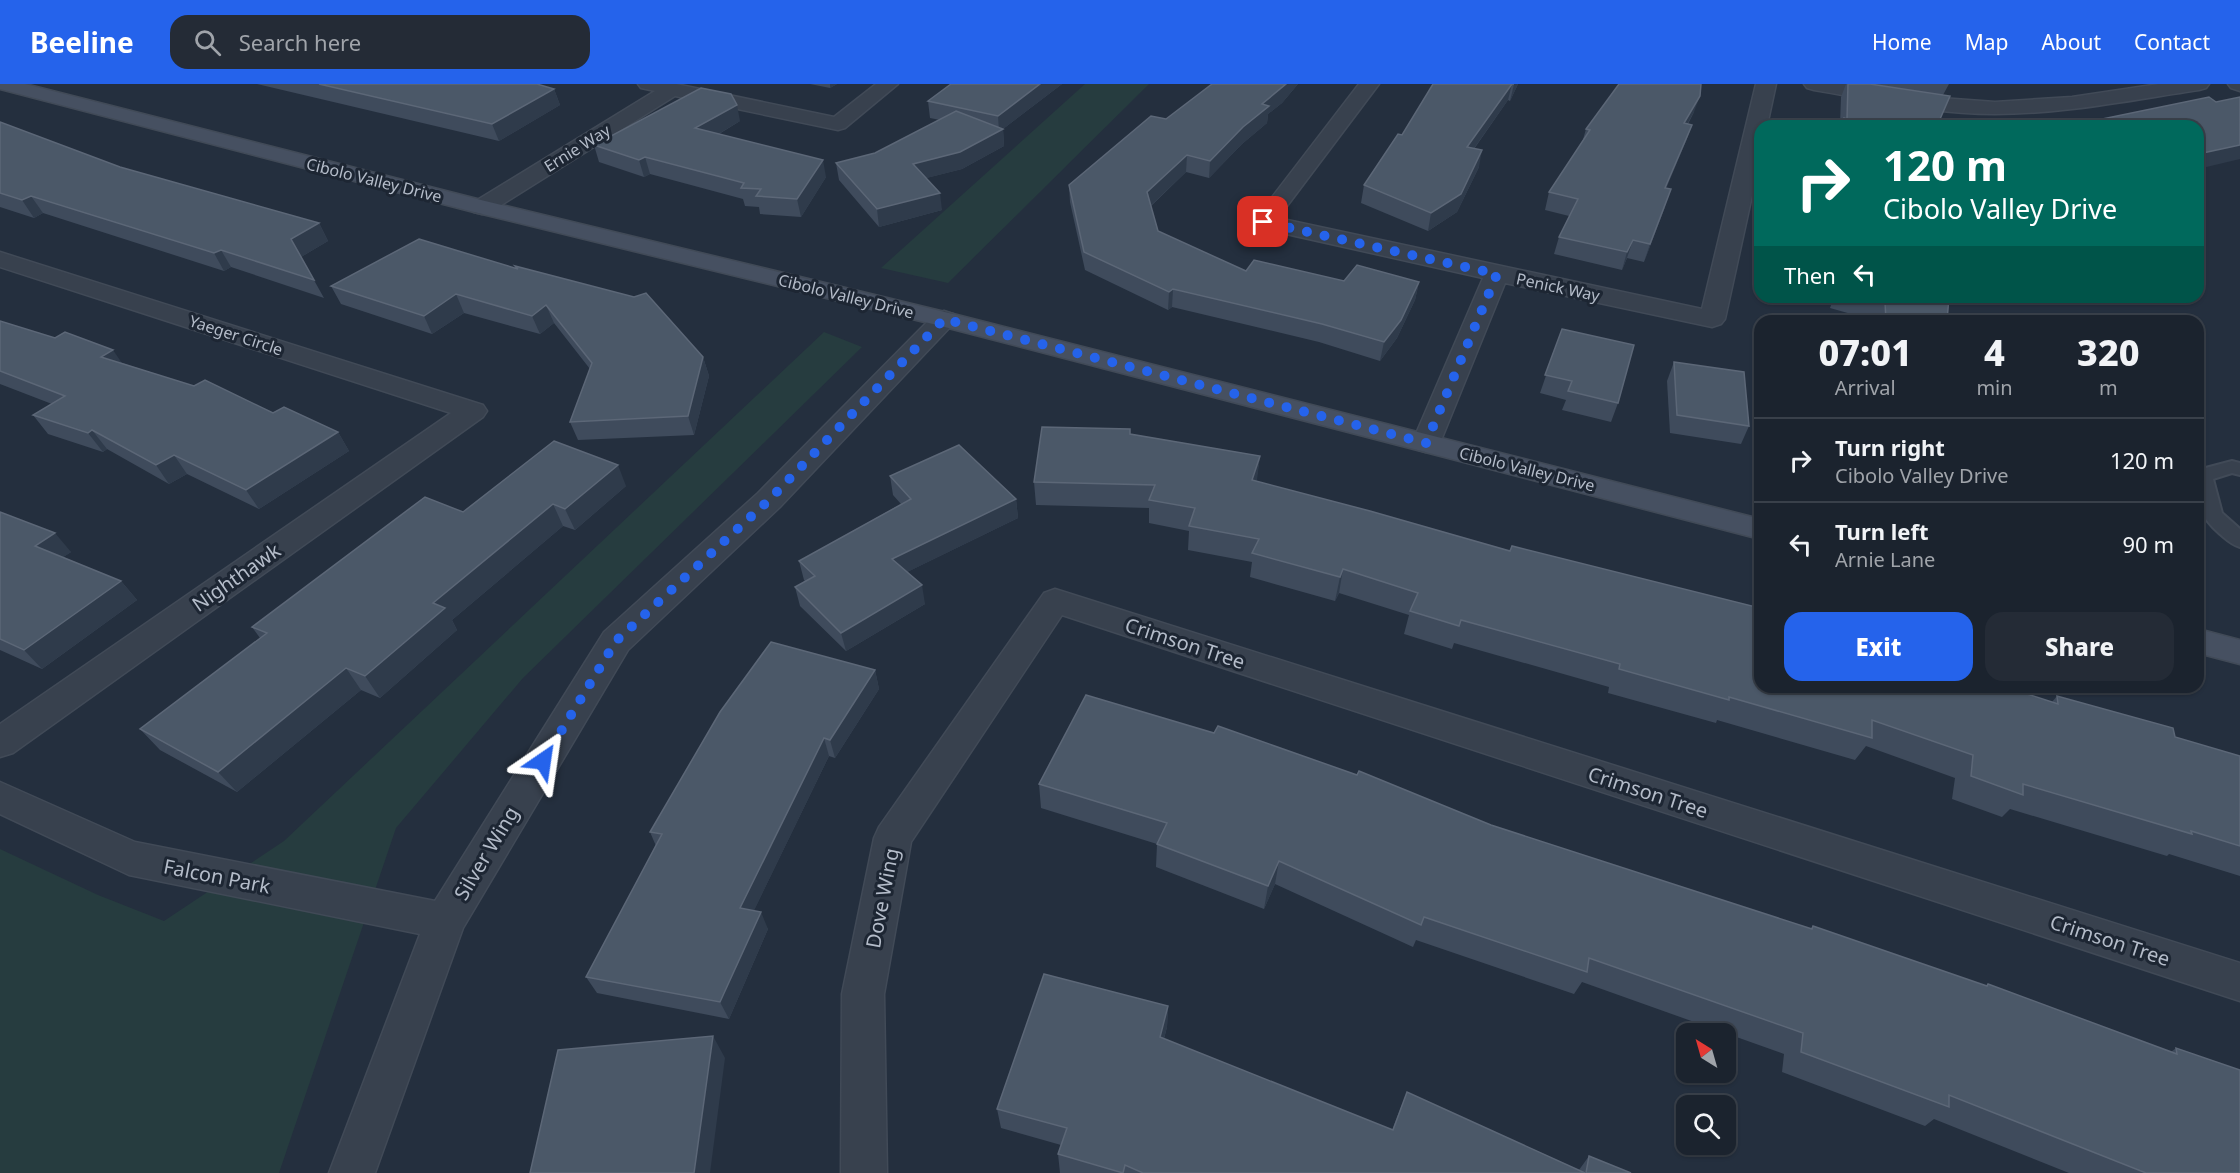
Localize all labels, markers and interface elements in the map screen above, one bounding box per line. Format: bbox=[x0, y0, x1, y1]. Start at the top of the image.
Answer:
search box bbox=[170, 15, 590, 69]
text: Beeline bbox=[30, 23, 134, 61]
icon: search bbox=[191, 26, 224, 59]
text: Search here bbox=[239, 27, 361, 57]
text: Home bbox=[1872, 28, 1932, 56]
text: Map bbox=[1965, 28, 2008, 56]
text: About bbox=[2041, 28, 2101, 56]
text: Contact bbox=[2134, 28, 2210, 56]
street label: Ernie Way bbox=[540, 119, 615, 177]
text: 120 m bbox=[1883, 136, 2007, 193]
icon: right bbox=[1784, 144, 1862, 222]
street label: Cibolo Valley Drive bbox=[304, 153, 444, 207]
text: Cibolo Valley Drive bbox=[1883, 190, 2117, 227]
pin bbox=[1237, 196, 1288, 247]
icon: arrive bbox=[1246, 205, 1279, 238]
icon: left bbox=[1848, 258, 1881, 291]
text: Then bbox=[1784, 260, 1836, 290]
street label: Penick Way bbox=[1514, 267, 1603, 307]
street label: Cibolo Valley Drive bbox=[776, 269, 916, 323]
street label: Yaeger Circle bbox=[186, 310, 286, 360]
text: 07:01 bbox=[1818, 328, 1912, 377]
text: 4 bbox=[1984, 328, 2005, 377]
text: 320 bbox=[2077, 328, 2140, 377]
text: Arrival bbox=[1835, 374, 1896, 401]
text: min bbox=[1976, 374, 2013, 401]
text: m bbox=[2099, 374, 2118, 401]
text: Turn right bbox=[1835, 432, 1945, 462]
street label: Cibolo Valley Drive bbox=[1457, 442, 1597, 496]
icon: right bbox=[1784, 444, 1817, 477]
text: 120 m bbox=[2110, 445, 2174, 475]
text: Cibolo Valley Drive bbox=[1835, 462, 2009, 489]
text: Turn left bbox=[1835, 516, 1929, 546]
icon: left bbox=[1784, 528, 1817, 561]
text: 90 m bbox=[2123, 529, 2174, 559]
street label: Nighthawk bbox=[186, 536, 286, 617]
text: Arnie Lane bbox=[1835, 546, 1935, 573]
street label: Crimson Tree bbox=[1122, 611, 1248, 675]
button: Exit bbox=[1784, 612, 1973, 681]
button: Share bbox=[1985, 612, 2174, 681]
position arrow bbox=[511, 729, 575, 793]
street label: Crimson Tree bbox=[1585, 760, 1711, 824]
street label: Silver Wing bbox=[447, 801, 525, 905]
street label: Dove Wing bbox=[859, 846, 905, 950]
street label: Falcon Park bbox=[161, 852, 273, 900]
street label: Crimson Tree bbox=[2047, 908, 2173, 972]
north arrow bbox=[1676, 1023, 1736, 1083]
map controls bbox=[1676, 1023, 1736, 1155]
button: search bbox=[1676, 1095, 1736, 1155]

